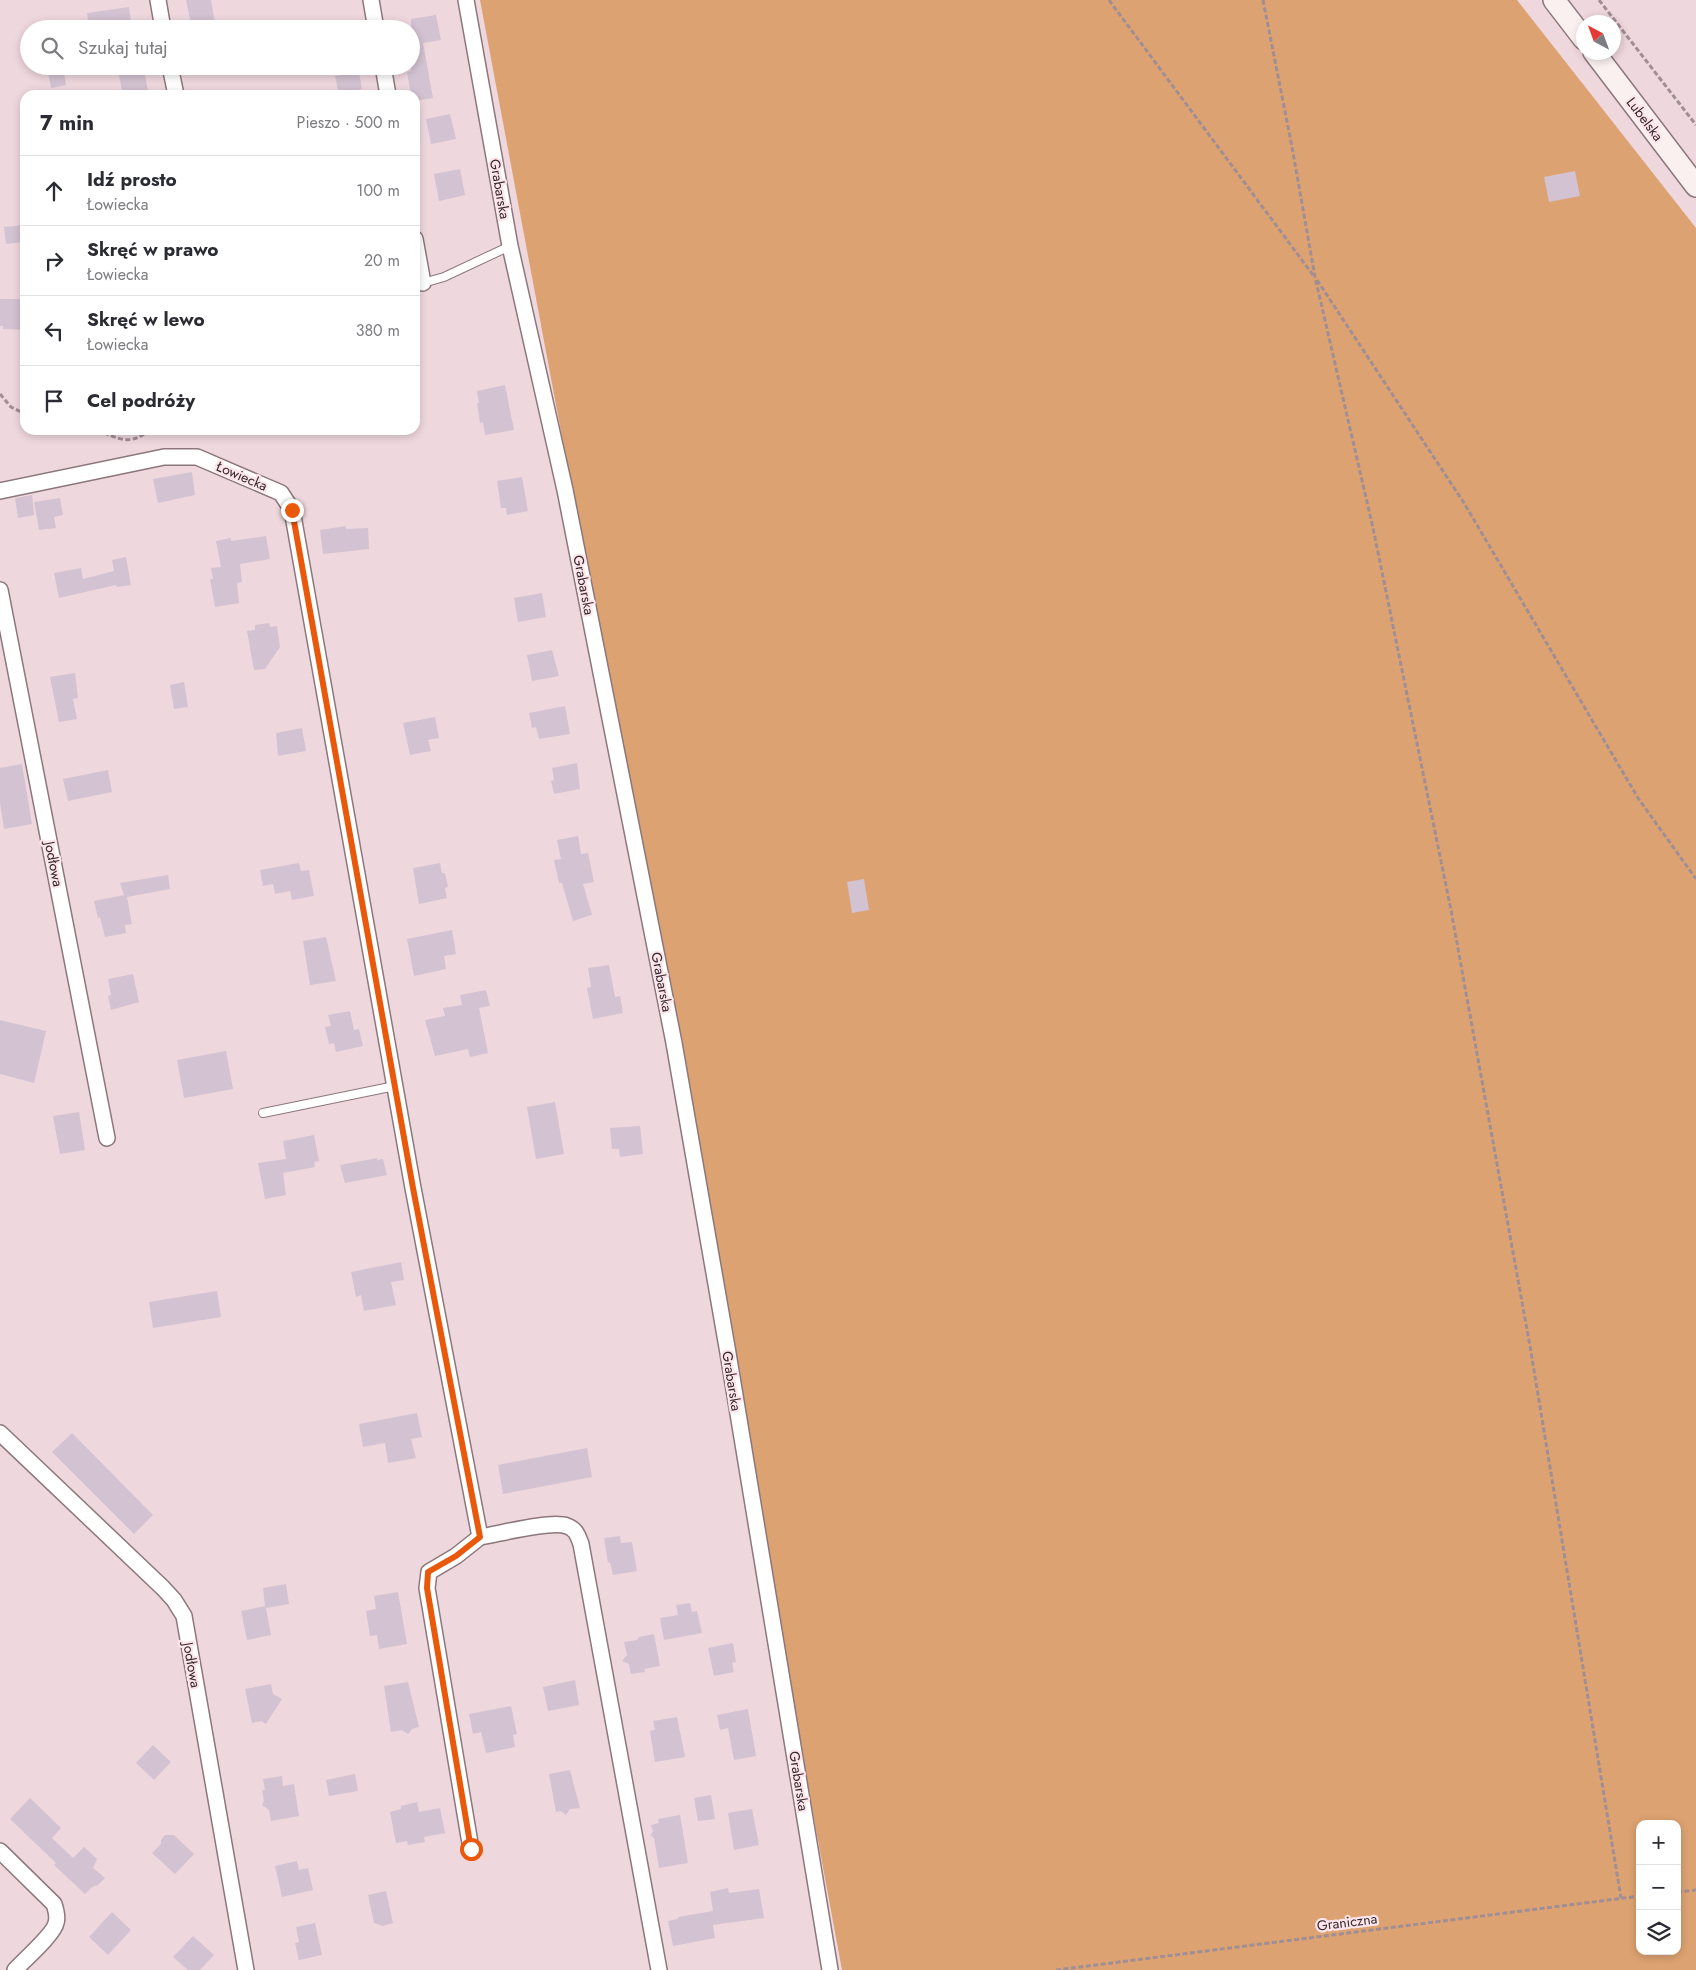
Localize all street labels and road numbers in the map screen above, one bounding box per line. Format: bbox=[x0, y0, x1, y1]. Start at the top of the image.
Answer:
street label: Lubelska bbox=[1622, 93, 1668, 145]
street label: Grabarska bbox=[485, 157, 515, 221]
street label: Łowiecka bbox=[212, 456, 271, 496]
street label: Grabarska bbox=[568, 553, 600, 617]
street label: Jodłowa bbox=[39, 838, 68, 888]
street label: Grabarska bbox=[646, 950, 678, 1014]
street label: Grabarska bbox=[717, 1350, 747, 1412]
street label: Jodłowa bbox=[178, 1639, 206, 1689]
street label: Grabarska bbox=[784, 1750, 814, 1812]
street label: Graniczna bbox=[1316, 1908, 1378, 1936]

